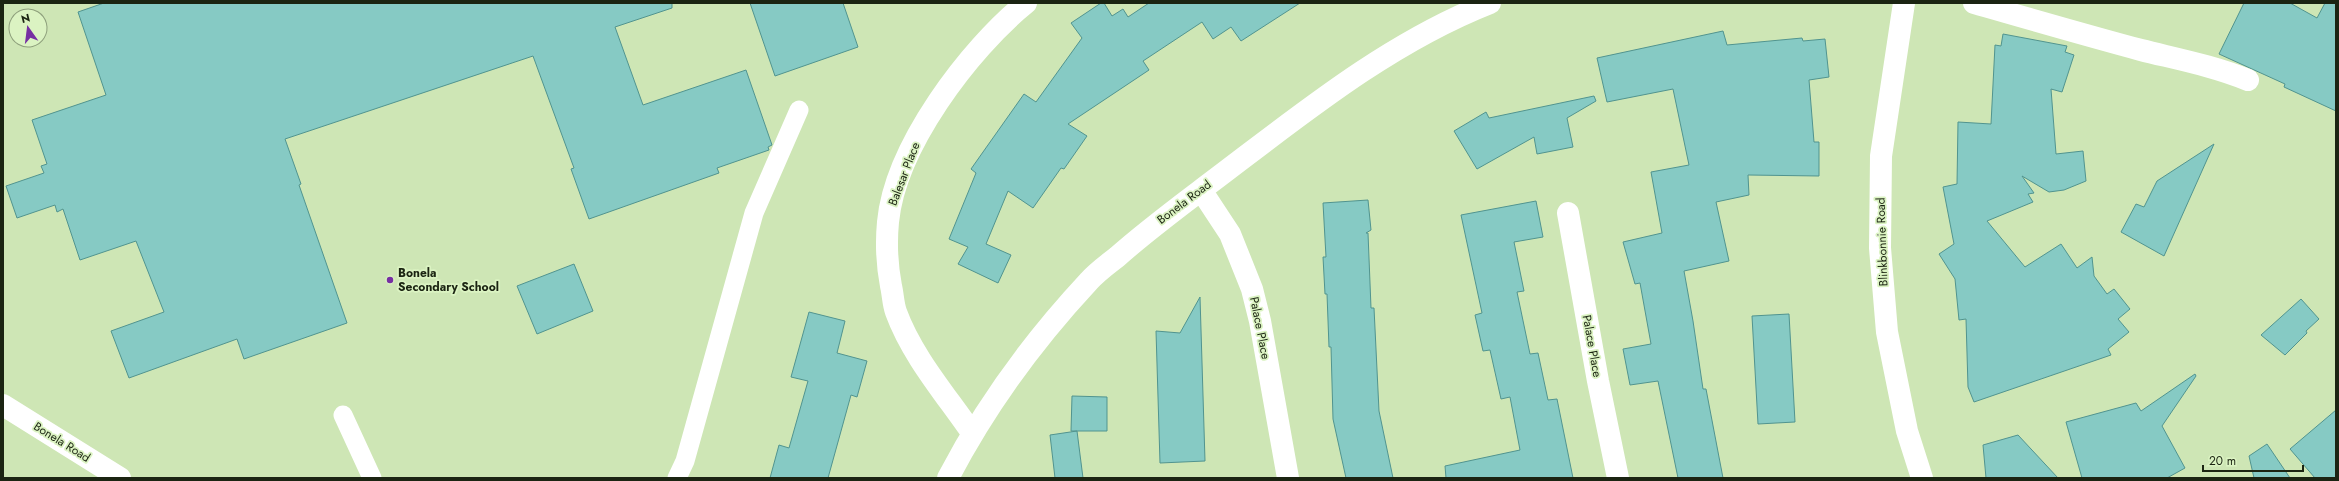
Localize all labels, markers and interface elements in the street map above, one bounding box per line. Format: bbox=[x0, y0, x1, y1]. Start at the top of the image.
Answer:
north arrow bbox=[8, 8, 48, 48]
text: N bbox=[19, 9, 32, 27]
street label: Balesar Place bbox=[884, 140, 924, 208]
street label: Bonela Road bbox=[1153, 176, 1215, 228]
street label: Blinkbonnie Road bbox=[1871, 197, 1893, 287]
place label: Bonela Secondary School bbox=[398, 264, 499, 296]
marker: Bonela Secondary School bbox=[385, 275, 395, 285]
street label: Palace Place bbox=[1245, 295, 1275, 361]
street label: Palace Place bbox=[1578, 313, 1606, 379]
street label: Bonela Road bbox=[30, 417, 94, 467]
scale bar bbox=[2203, 447, 2303, 473]
text: 20 m bbox=[2209, 452, 2236, 470]

